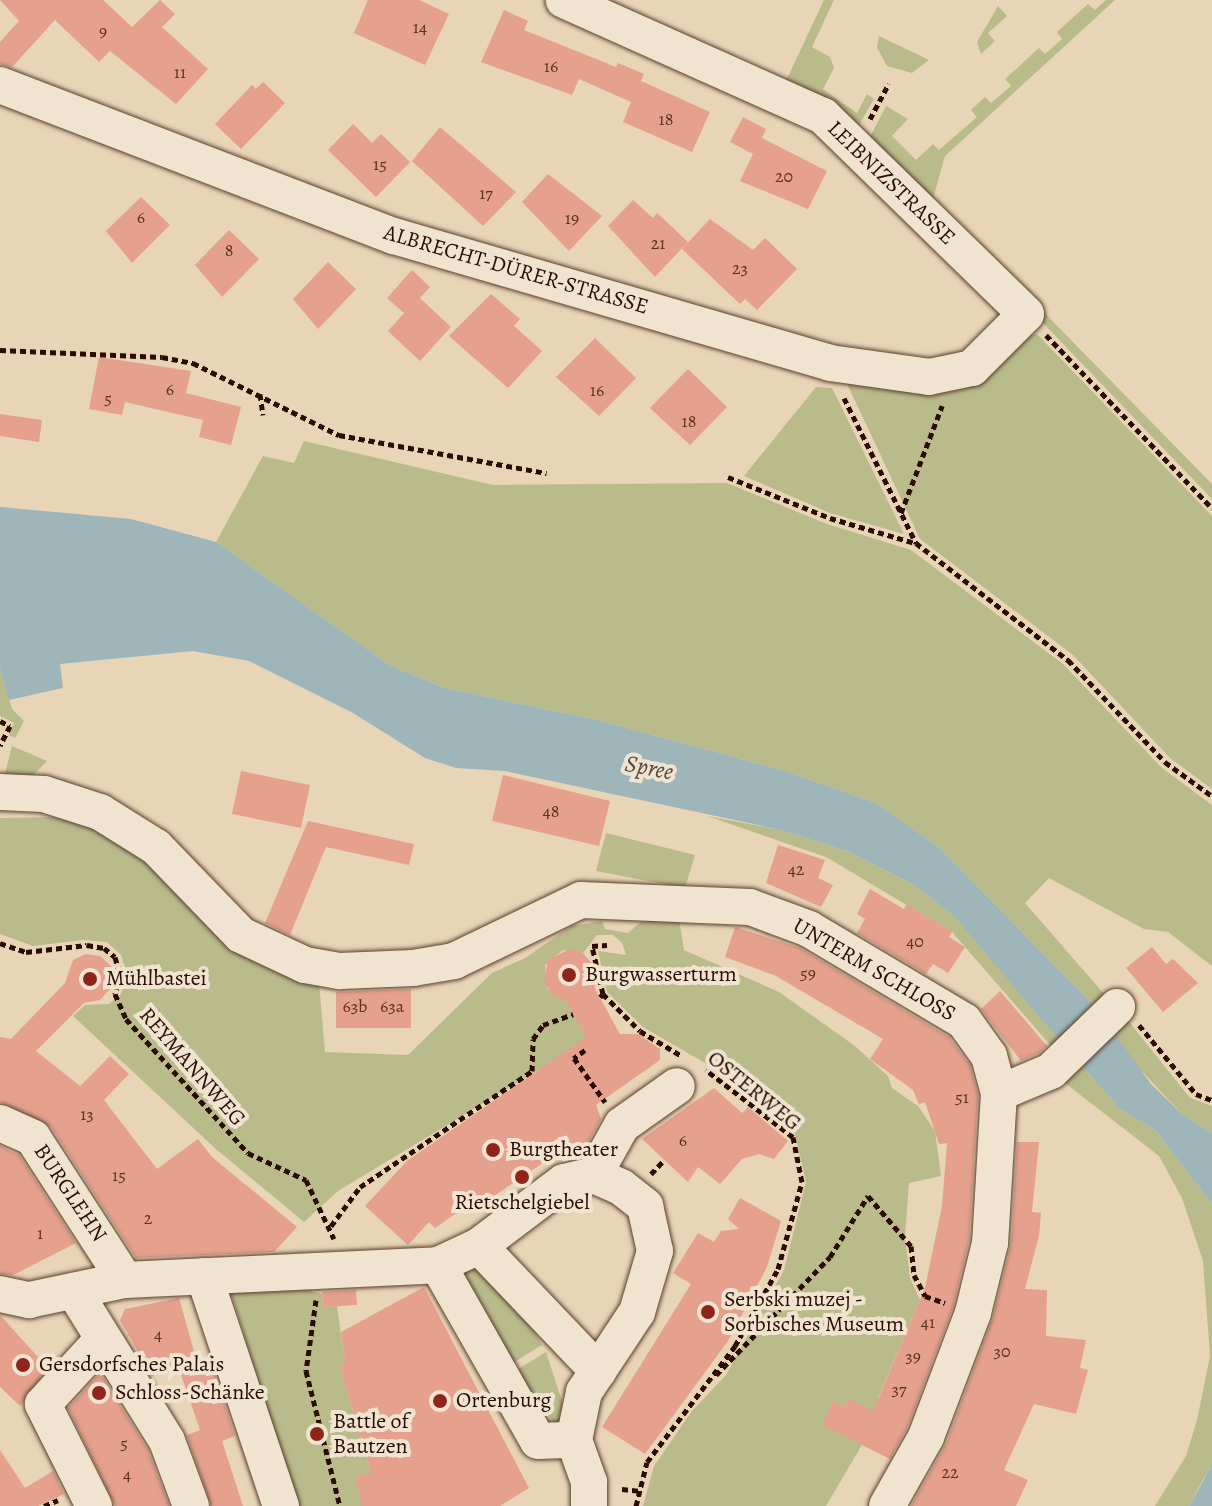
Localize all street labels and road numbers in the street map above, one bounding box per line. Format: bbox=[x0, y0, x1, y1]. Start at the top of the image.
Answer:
street label: LEIBNIZSTRASSE bbox=[822, 115, 960, 251]
street label: ALBRECHT-DÜRER-STRASSE bbox=[381, 220, 651, 320]
street label: UNTERM SCHLOSS bbox=[788, 913, 960, 1027]
street label: REYMANNWEG bbox=[133, 1002, 251, 1132]
street label: OSTERWEG bbox=[702, 1045, 806, 1137]
street label: BURGLEHN bbox=[28, 1139, 112, 1247]

